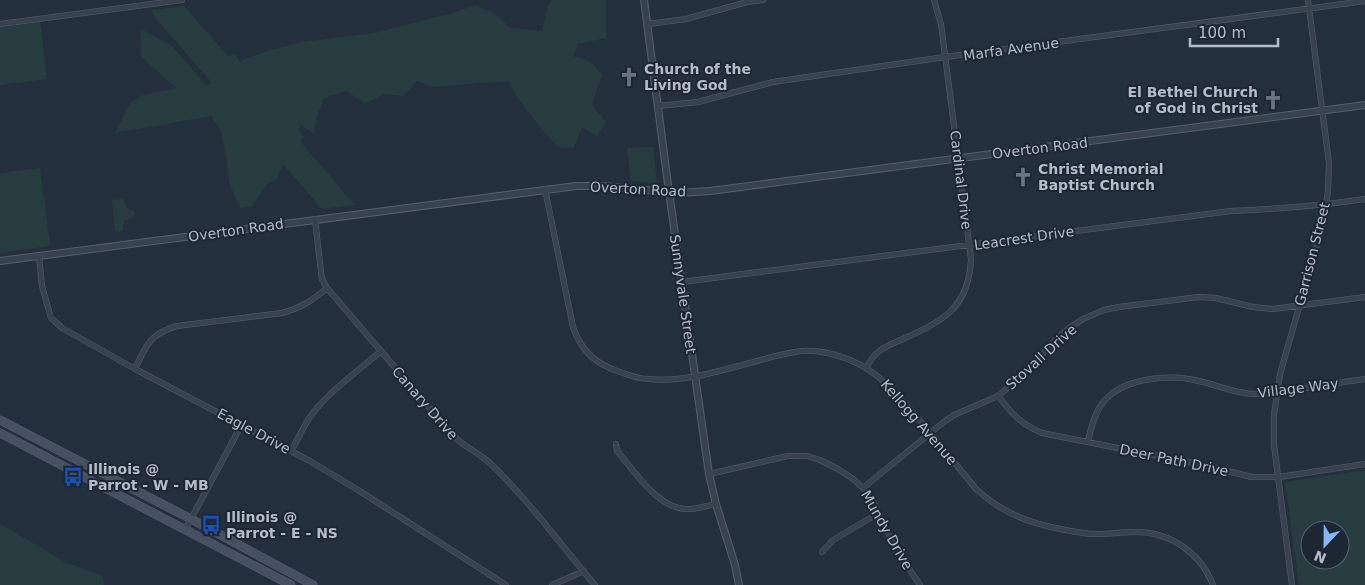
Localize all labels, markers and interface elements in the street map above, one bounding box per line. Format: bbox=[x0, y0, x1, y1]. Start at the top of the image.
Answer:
scale bar bbox=[1190, 15, 1278, 47]
text: 100 m bbox=[1198, 24, 1246, 42]
street label: Marfa Avenue bbox=[962, 34, 1060, 64]
place label: Church of the Living God bbox=[644, 61, 751, 93]
church icon: Church of the Living God bbox=[618, 66, 640, 88]
place label: El Bethel Church of God in Christ bbox=[1127, 84, 1258, 116]
church icon: El Bethel Church of God in Christ bbox=[1262, 89, 1284, 111]
street label: Cardinal Drive bbox=[947, 130, 975, 230]
street label: Overton Road bbox=[991, 134, 1089, 162]
place label: Christ Memorial Baptist Church bbox=[1038, 161, 1163, 193]
church icon: Christ Memorial Baptist Church bbox=[1012, 166, 1034, 188]
street label: Overton Road bbox=[590, 178, 686, 200]
street label: Garrison Street bbox=[1291, 200, 1333, 308]
street label: Overton Road bbox=[187, 215, 285, 245]
street label: Leacrest Drive bbox=[973, 223, 1075, 253]
street label: Sunnyvale Street bbox=[667, 233, 699, 355]
street label: Stovall Drive bbox=[1002, 321, 1080, 393]
street label: Canary Drive bbox=[389, 363, 461, 443]
street label: Village Way bbox=[1257, 375, 1339, 401]
street label: Kellogg Avenue bbox=[878, 376, 960, 468]
street label: Eagle Drive bbox=[215, 405, 293, 457]
street label: Deer Path Drive bbox=[1118, 441, 1230, 479]
place label: Illinois @ Parrot - W - MB bbox=[88, 461, 209, 493]
bus stop icon: Illinois @ Parrot - W - MB bbox=[62, 466, 84, 488]
street label: Mundy Drive bbox=[858, 488, 916, 572]
place label: Illinois @ Parrot - E - NS bbox=[226, 509, 338, 541]
bus stop icon: Illinois @ Parrot - E - NS bbox=[200, 514, 222, 536]
north arrow bbox=[1300, 520, 1350, 570]
text: N bbox=[1312, 547, 1329, 567]

